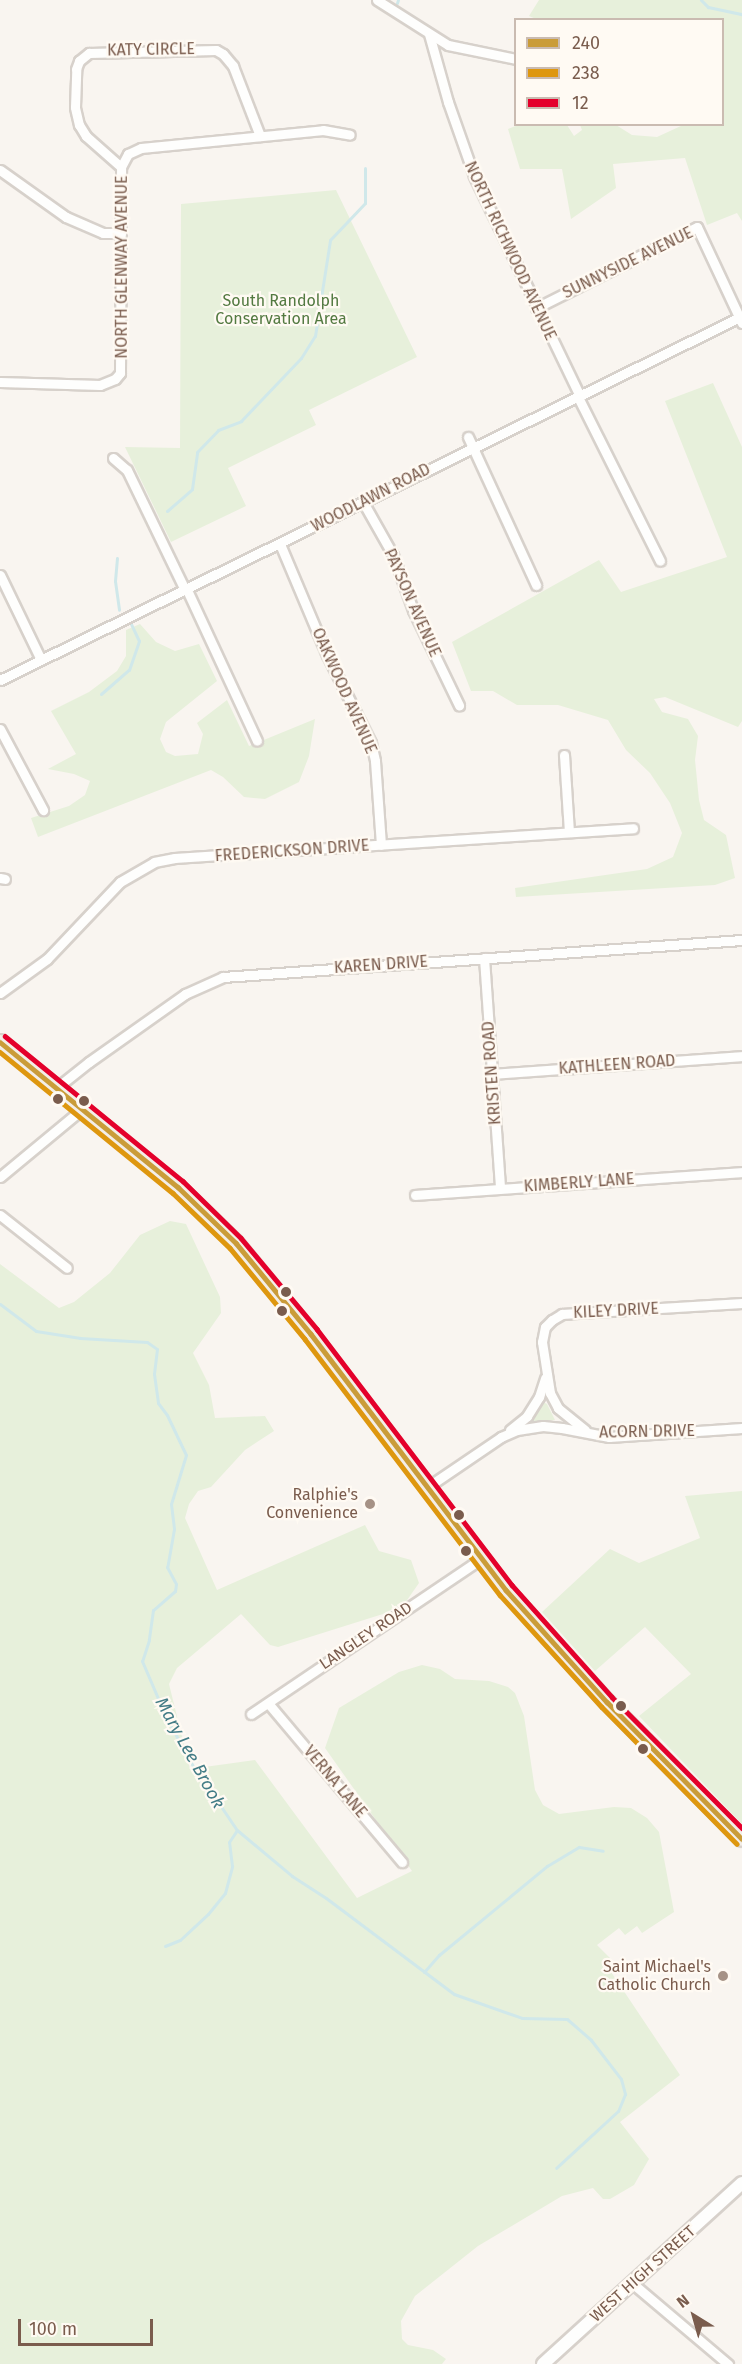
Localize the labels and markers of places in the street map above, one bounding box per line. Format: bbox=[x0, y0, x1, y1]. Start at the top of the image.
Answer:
unlabelled marker bbox=[52, 1093, 64, 1105]
unlabelled marker bbox=[78, 1095, 90, 1107]
unlabelled marker bbox=[280, 1286, 292, 1298]
unlabelled marker bbox=[276, 1305, 288, 1317]
place label: Ralphie's Convenience bbox=[266, 1485, 358, 1523]
marker: Ralphie's Convenience bbox=[363, 1497, 377, 1511]
unlabelled marker bbox=[453, 1509, 465, 1521]
unlabelled marker bbox=[460, 1545, 472, 1557]
unlabelled marker bbox=[615, 1700, 627, 1712]
unlabelled marker bbox=[637, 1743, 649, 1755]
place label: Saint Michael's Catholic Church bbox=[598, 1957, 711, 1995]
marker: Saint Michael's Catholic Church bbox=[716, 1969, 730, 1983]

